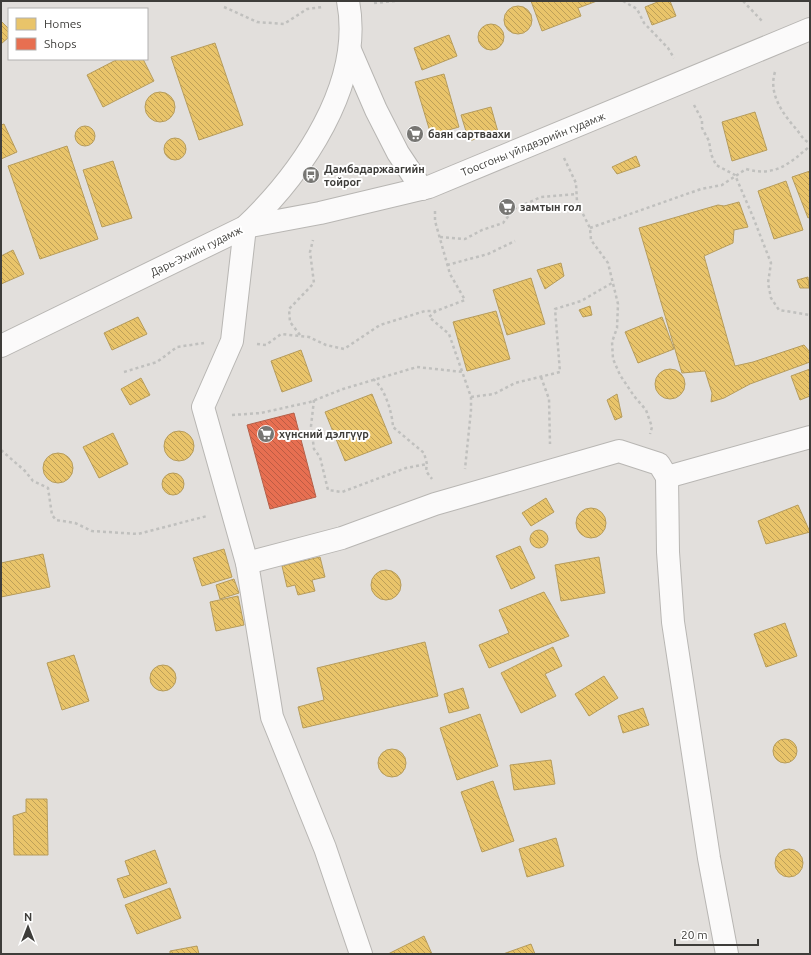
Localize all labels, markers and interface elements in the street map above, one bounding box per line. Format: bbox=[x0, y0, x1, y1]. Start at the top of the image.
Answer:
legend bbox=[8, 8, 148, 60]
text: Homes bbox=[44, 17, 82, 30]
text: Shops bbox=[44, 37, 76, 50]
street label: Тоосгоны үйлдвэрийн гудамж bbox=[459, 110, 607, 178]
supermarket icon: баян сартваахи bbox=[405, 124, 425, 144]
place label: баян сартваахи bbox=[428, 128, 511, 140]
place label: Дамбадаржаагийн тойрог bbox=[324, 163, 425, 188]
bus stop icon: Дамбадаржаагийн тойрог bbox=[301, 165, 321, 185]
supermarket icon: замтын гол bbox=[497, 197, 517, 217]
place label: замтын гол bbox=[520, 201, 581, 213]
street label: Дарь-Эхийн гудамж bbox=[148, 224, 244, 278]
supermarket icon: хүнсний дэлгүүр bbox=[256, 424, 276, 444]
place label: хүнсний дэлгүүр bbox=[279, 428, 369, 440]
north arrow bbox=[8, 907, 48, 947]
text: N bbox=[24, 911, 32, 923]
scale bar bbox=[675, 921, 758, 947]
text: 20 m bbox=[681, 928, 708, 941]

